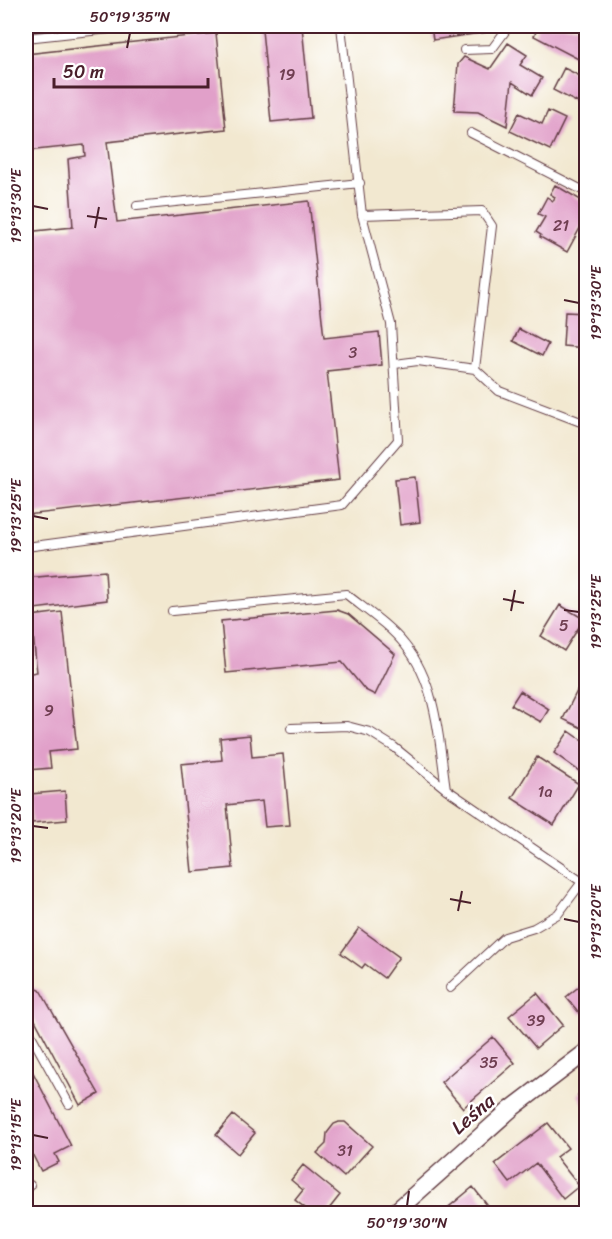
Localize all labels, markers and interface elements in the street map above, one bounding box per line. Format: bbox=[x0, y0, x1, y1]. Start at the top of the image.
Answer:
text: 50°19'35"N bbox=[90, 4, 171, 30]
scale bar bbox=[54, 51, 208, 89]
text: 50 m bbox=[63, 56, 104, 88]
house number: 19 bbox=[279, 60, 296, 89]
text: 19°13'30"E bbox=[3, 167, 29, 243]
house number: 21 bbox=[553, 211, 569, 240]
text: 19°13'30"E bbox=[583, 264, 609, 340]
house number: 3 bbox=[349, 338, 358, 367]
text: 19°13'25"E bbox=[3, 477, 29, 553]
text: 19°13'25"E bbox=[583, 573, 609, 649]
house number: 5 bbox=[559, 611, 569, 640]
house number: 9 bbox=[44, 696, 54, 725]
house number: 1a bbox=[538, 777, 552, 806]
text: 19°13'20"E bbox=[3, 787, 29, 864]
text: 19°13'20"E bbox=[583, 883, 609, 960]
house number: 39 bbox=[527, 1006, 545, 1035]
house number: 35 bbox=[480, 1048, 499, 1077]
street label: Leśna bbox=[443, 1084, 504, 1143]
text: 19°13'15"E bbox=[3, 1097, 29, 1171]
house number: 31 bbox=[337, 1136, 353, 1165]
text: 50°19'30"N bbox=[367, 1210, 448, 1236]

